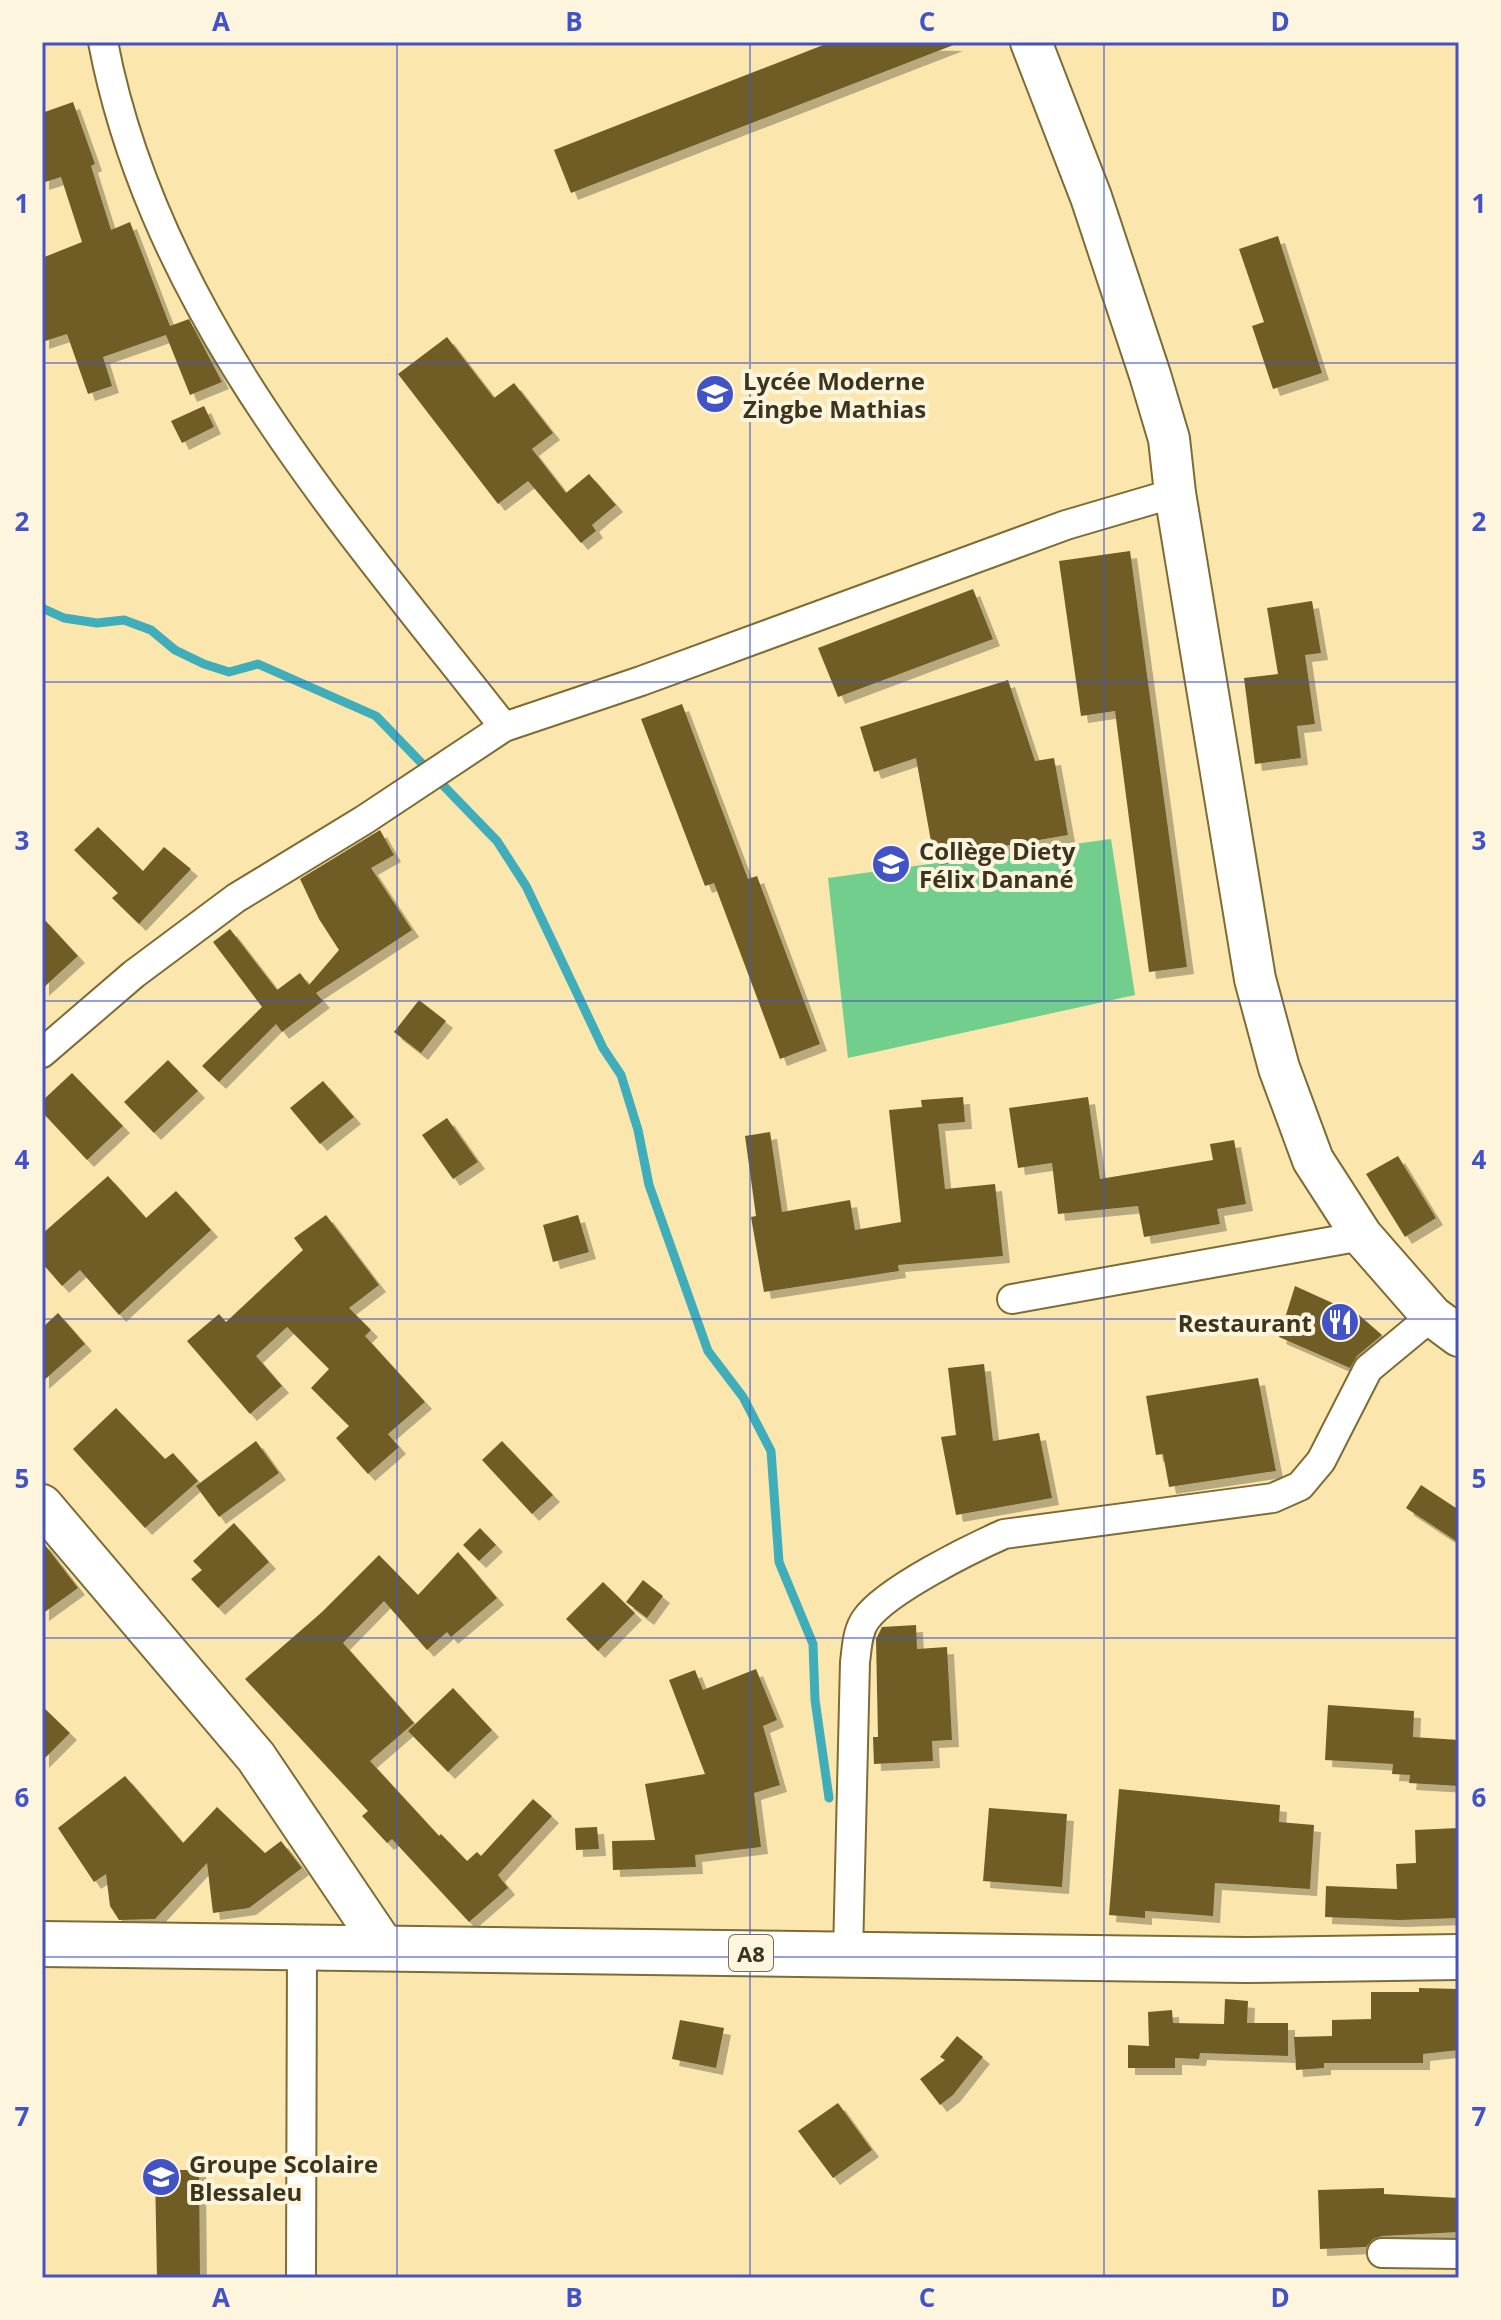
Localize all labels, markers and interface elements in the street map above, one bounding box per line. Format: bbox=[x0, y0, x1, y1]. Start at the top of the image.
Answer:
text: A bbox=[212, 3, 230, 39]
text: B bbox=[565, 3, 583, 39]
text: C bbox=[919, 3, 935, 39]
text: D bbox=[1270, 3, 1290, 39]
text: 1 bbox=[15, 185, 29, 221]
text: 1 bbox=[1472, 185, 1486, 221]
place label: Lycée Moderne Zingbe Mathias bbox=[743, 364, 926, 425]
school or university icon: Lycée Moderne Zingbe Mathias bbox=[694, 373, 736, 415]
text: 2 bbox=[15, 503, 30, 539]
text: 2 bbox=[1472, 503, 1487, 539]
text: 3 bbox=[15, 822, 29, 858]
text: 3 bbox=[1472, 822, 1486, 858]
place label: Collège Diety Félix Danané bbox=[919, 834, 1076, 895]
school or university icon: Collège Diety Félix Danané bbox=[870, 843, 912, 885]
text: 4 bbox=[15, 1141, 30, 1177]
text: 4 bbox=[1472, 1141, 1487, 1177]
restaurant icon: Restaurant bbox=[1319, 1301, 1361, 1343]
place label: Restaurant bbox=[1178, 1306, 1312, 1339]
text: 5 bbox=[15, 1460, 29, 1496]
text: 5 bbox=[1472, 1460, 1486, 1496]
text: 6 bbox=[15, 1779, 30, 1815]
text: 6 bbox=[1472, 1779, 1487, 1815]
road number: A8 bbox=[729, 1935, 773, 1971]
text: 7 bbox=[15, 2098, 30, 2134]
text: 7 bbox=[1472, 2098, 1487, 2134]
place label: Groupe Scolaire Blessaleu bbox=[189, 2147, 378, 2208]
school or university icon: Groupe Scolaire Blessaleu bbox=[140, 2156, 182, 2198]
text: A bbox=[212, 2279, 230, 2315]
text: B bbox=[565, 2279, 583, 2315]
text: C bbox=[919, 2279, 935, 2315]
text: D bbox=[1270, 2279, 1290, 2315]

